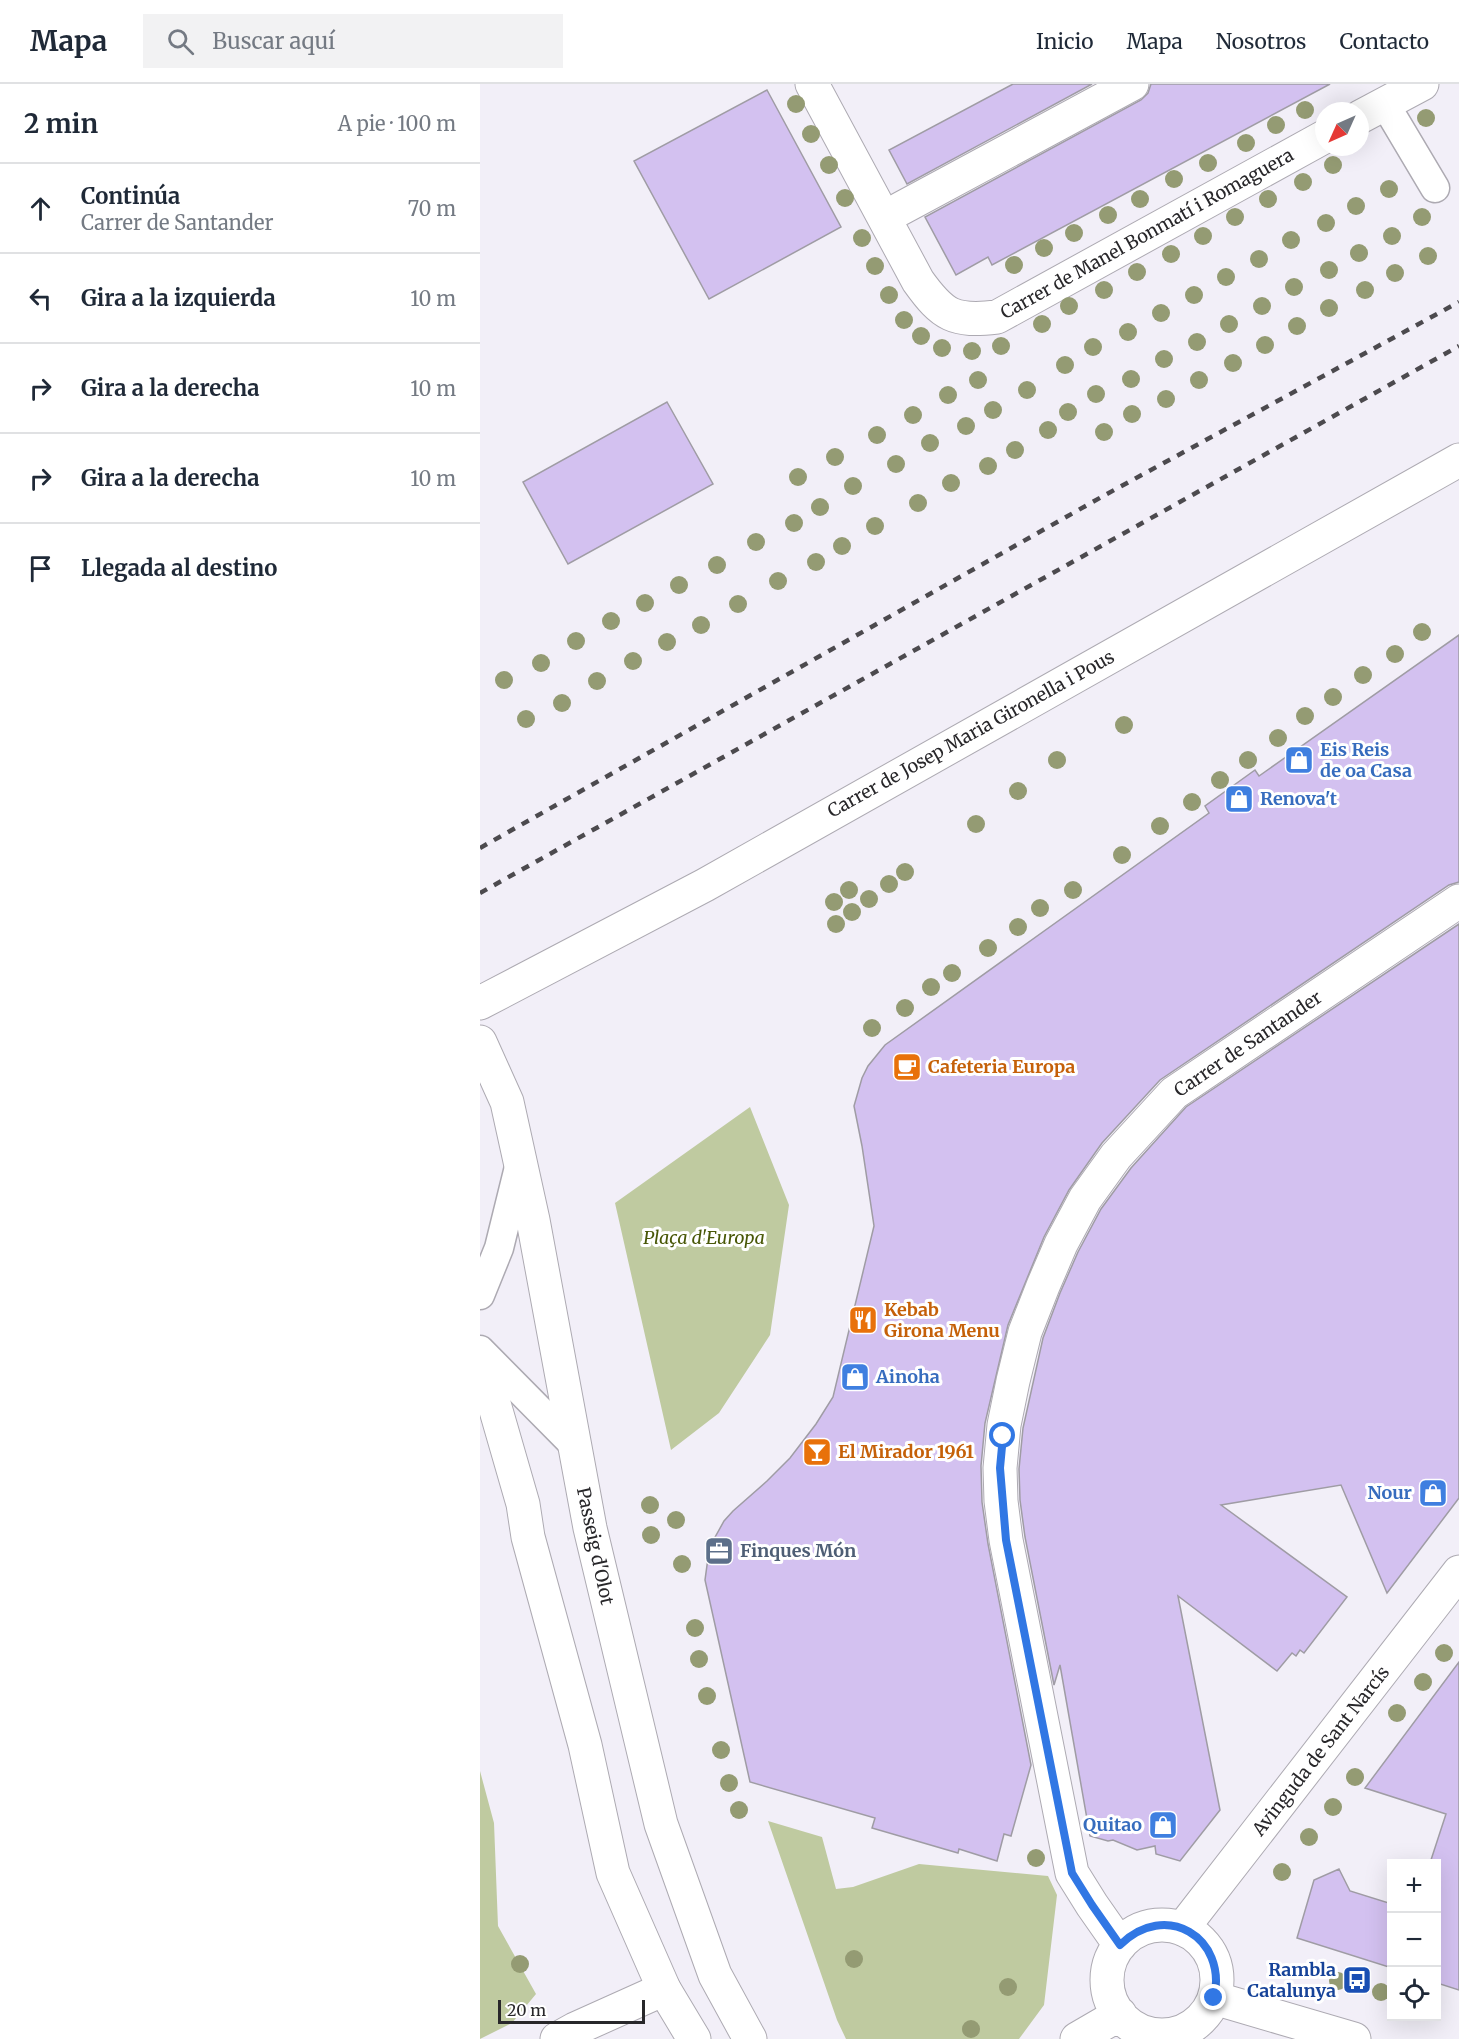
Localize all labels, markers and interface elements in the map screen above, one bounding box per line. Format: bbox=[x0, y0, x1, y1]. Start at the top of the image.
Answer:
search box bbox=[143, 14, 563, 68]
text: Mapa bbox=[30, 23, 107, 59]
icon: search bbox=[164, 25, 197, 58]
text: Buscar aquí bbox=[212, 27, 335, 55]
text: Inicio bbox=[1036, 28, 1094, 55]
text: Mapa bbox=[1127, 28, 1183, 55]
text: Nosotros bbox=[1216, 28, 1306, 55]
text: Contacto bbox=[1339, 28, 1429, 55]
north arrow bbox=[1315, 102, 1369, 156]
text: 2 min bbox=[24, 107, 98, 140]
text: A pie · 100 m bbox=[338, 111, 456, 136]
street label: Carrer de Manel Bonmatí i Romaguera bbox=[996, 143, 1298, 324]
text: Continúa bbox=[81, 182, 180, 210]
icon: ahead bbox=[24, 192, 57, 225]
text: 70 m bbox=[408, 196, 456, 221]
text: Carrer de Santander bbox=[81, 210, 274, 235]
icon: left bbox=[24, 282, 57, 315]
text: Gira a la izquierda bbox=[81, 284, 276, 312]
text: 10 m bbox=[410, 286, 456, 311]
icon: right bbox=[24, 372, 57, 405]
text: Gira a la derecha bbox=[81, 374, 259, 402]
text: 10 m bbox=[410, 376, 456, 401]
icon: right bbox=[24, 462, 57, 495]
text: Gira a la derecha bbox=[81, 464, 259, 492]
text: 10 m bbox=[410, 466, 456, 491]
icon: arrive bbox=[24, 552, 57, 585]
text: Llegada al destino bbox=[81, 554, 277, 582]
street label: Carrer de Josep Maria Gironella i Pous bbox=[823, 645, 1118, 822]
place label: Eis Reis de oa Casa bbox=[1320, 738, 1412, 782]
shop icon: Eis Reis de oa Casa bbox=[1283, 744, 1315, 776]
shop icon: Renova't bbox=[1223, 783, 1255, 815]
place label: Renova't bbox=[1260, 787, 1338, 810]
street label: Carrer de Santander bbox=[1169, 986, 1326, 1102]
cafe icon: Cafeteria Europa bbox=[891, 1051, 923, 1083]
place label: Cafeteria Europa bbox=[928, 1055, 1075, 1078]
park label: Plaça d'Europa bbox=[643, 1226, 765, 1249]
place label: Kebab Girona Menu bbox=[884, 1298, 1000, 1342]
restaurant icon: Kebab Girona Menu bbox=[847, 1304, 879, 1336]
shop icon: Ainoha bbox=[839, 1361, 871, 1393]
place label: Ainoha bbox=[875, 1365, 940, 1388]
route start bbox=[989, 1422, 1015, 1448]
bar icon: El Mirador 1961 bbox=[801, 1436, 833, 1468]
place label: El Mirador 1961 bbox=[838, 1440, 974, 1463]
shop icon: Nour bbox=[1417, 1477, 1449, 1509]
place label: Nour bbox=[1367, 1481, 1412, 1504]
street label: Passeig d'Olot bbox=[572, 1485, 619, 1607]
office icon: Finques Món bbox=[703, 1535, 735, 1567]
place label: Finques Món bbox=[740, 1539, 856, 1562]
street label: Avinguda de Sant Narcís bbox=[1246, 1661, 1394, 1841]
shop icon: Quitao bbox=[1147, 1809, 1179, 1841]
place label: Quitao bbox=[1083, 1813, 1142, 1836]
map controls bbox=[1387, 1859, 1441, 2021]
button: + bbox=[1387, 1859, 1441, 1913]
button: − bbox=[1387, 1913, 1441, 1967]
place label: Rambla Catalunya bbox=[1247, 1958, 1336, 2002]
bus stop icon: Rambla Catalunya bbox=[1341, 1964, 1373, 1996]
button: locate bbox=[1387, 1967, 1441, 2021]
route end bbox=[1200, 1984, 1226, 2010]
scale bar bbox=[498, 1997, 645, 2024]
text: 20 m bbox=[507, 2000, 546, 2020]

